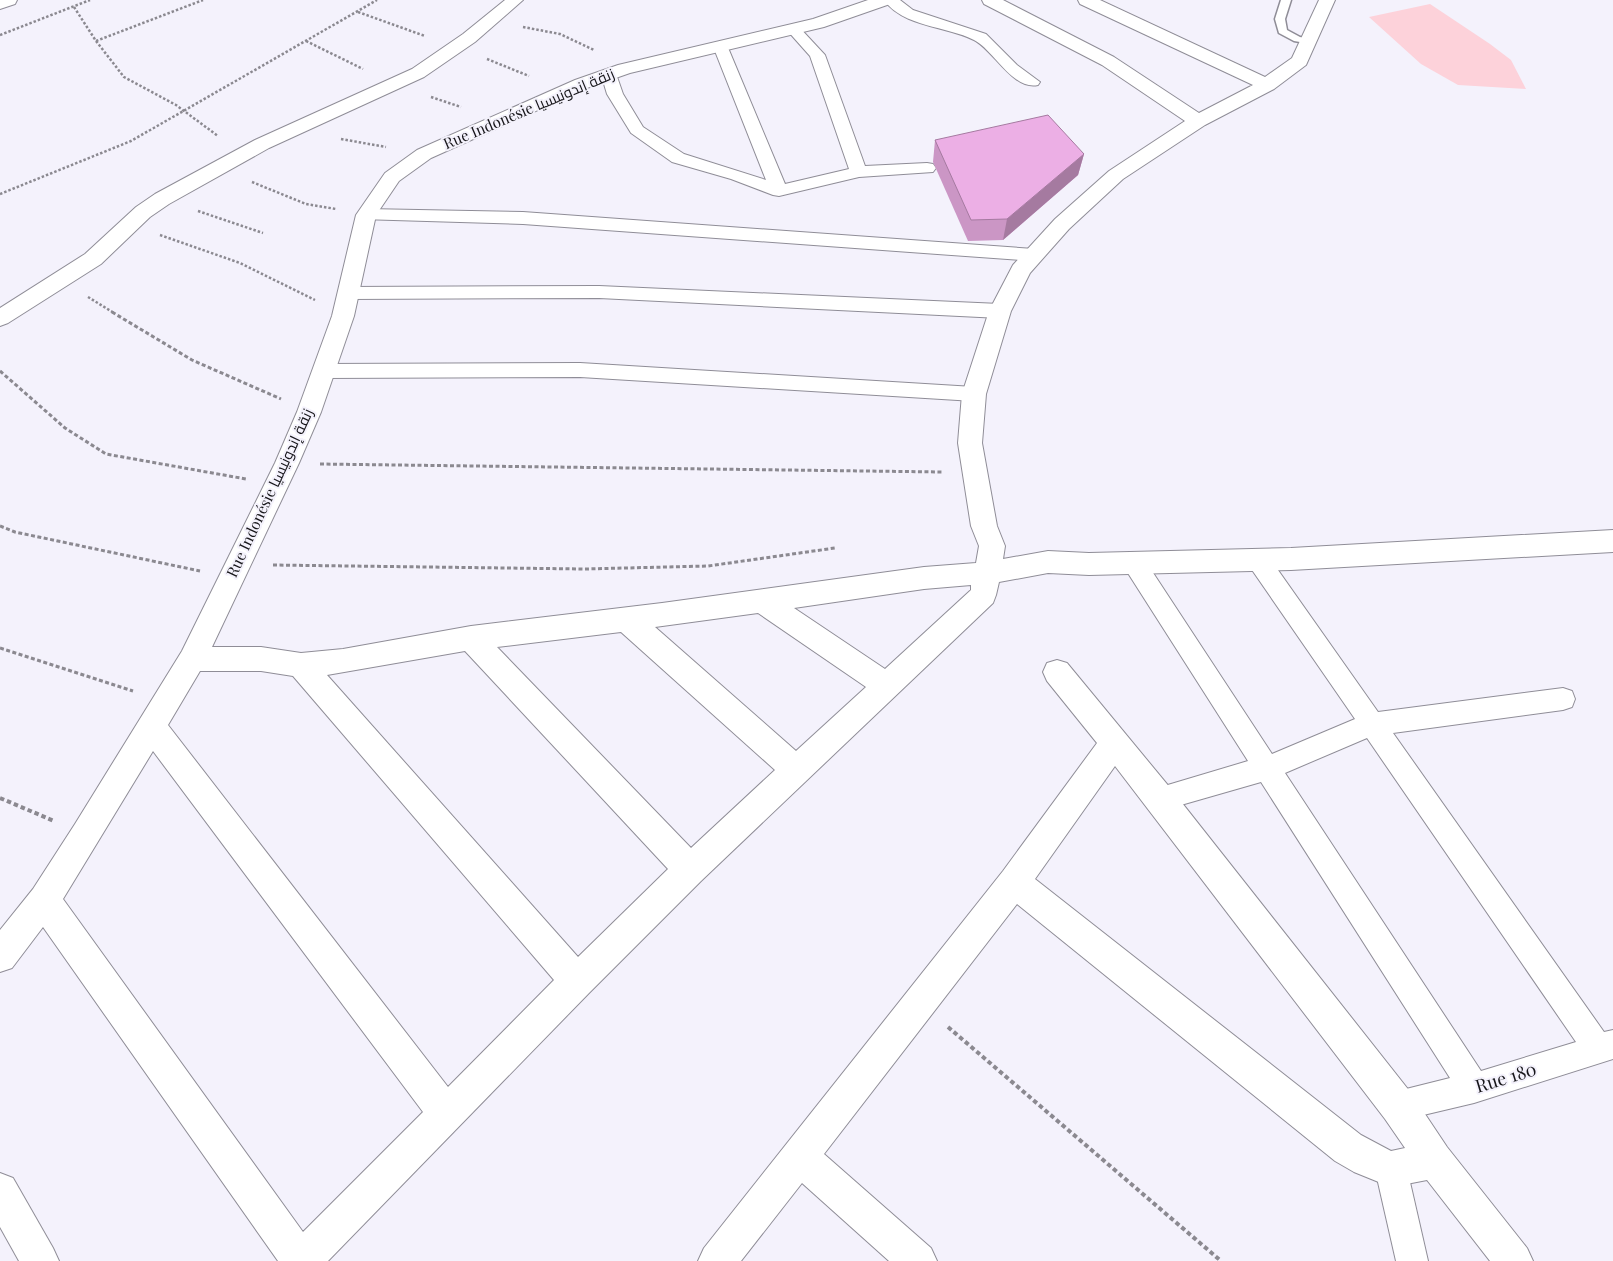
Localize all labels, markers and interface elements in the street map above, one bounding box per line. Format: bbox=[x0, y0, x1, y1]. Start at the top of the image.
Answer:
street label: Rue Indonésie زنقة إندونيسيا bbox=[440, 63, 617, 153]
street label: Rue Indonésie زنقة إندونيسيا bbox=[221, 405, 317, 580]
street label: Rue 180 bbox=[1472, 1056, 1539, 1098]

